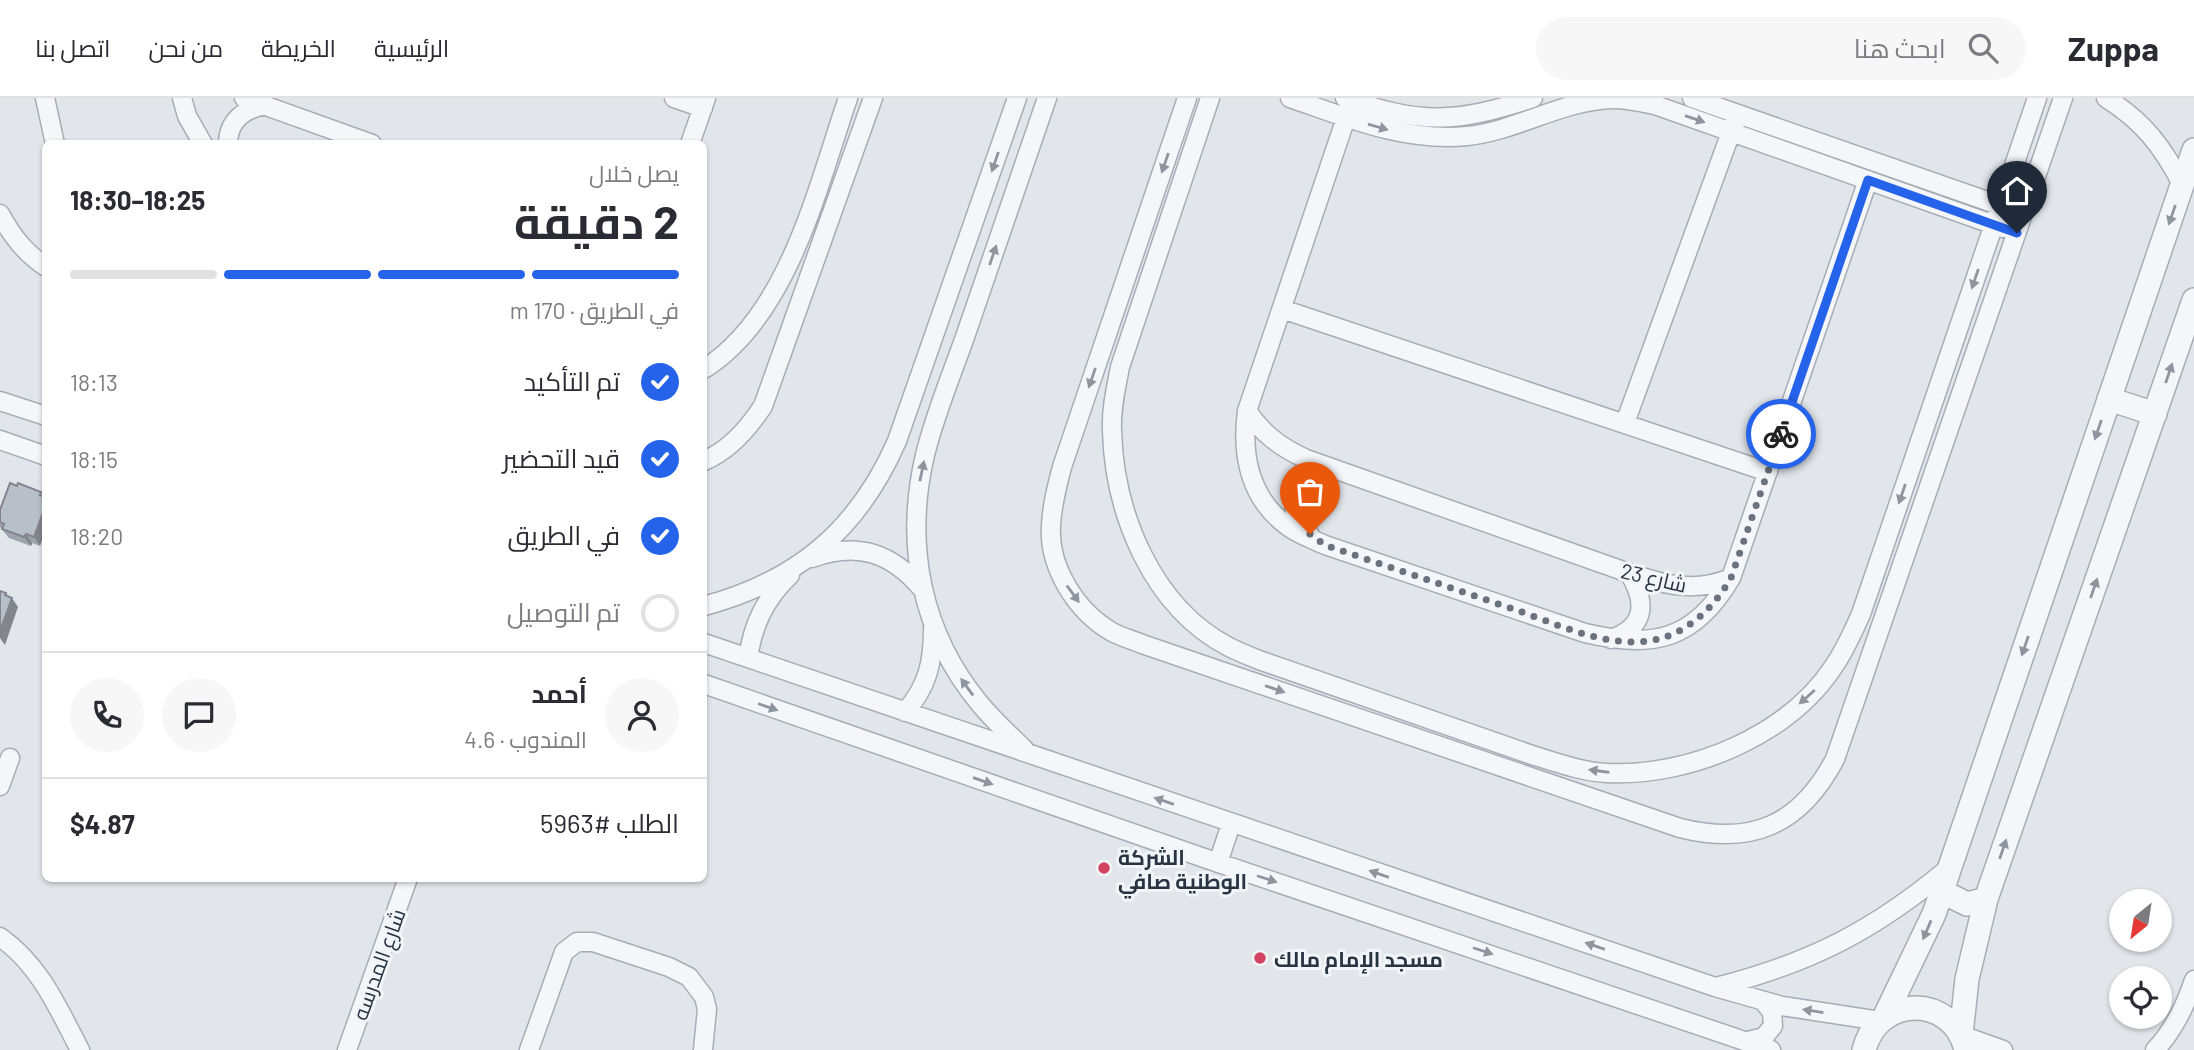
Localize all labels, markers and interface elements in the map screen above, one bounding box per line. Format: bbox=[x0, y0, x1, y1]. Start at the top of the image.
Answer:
search box bbox=[1536, 17, 2026, 80]
text: Zuppa bbox=[2068, 28, 2159, 68]
icon: search bbox=[1964, 29, 2002, 67]
text: ابحث هنا bbox=[1854, 32, 1946, 63]
text: اتصل بنا bbox=[35, 33, 110, 62]
text: من نحن bbox=[148, 33, 223, 62]
text: الخريطة bbox=[261, 33, 336, 62]
text: الرئيسية bbox=[374, 33, 449, 62]
one-way arrow bbox=[1684, 114, 1705, 125]
one-way arrow bbox=[1368, 123, 1389, 133]
one-way arrow bbox=[989, 152, 1000, 173]
one-way arrow bbox=[1159, 152, 1170, 173]
text: يصل خلال bbox=[589, 159, 679, 187]
pin bbox=[1987, 161, 2047, 233]
icon: home bbox=[1998, 172, 2036, 210]
text: 18:25–18:30 bbox=[70, 184, 205, 215]
text: 2 دقيقة bbox=[514, 193, 679, 248]
one-way arrow bbox=[2166, 205, 2177, 226]
one-way arrow bbox=[988, 244, 999, 265]
one-way arrow bbox=[1969, 268, 1980, 289]
text: في الطريق · 170 m bbox=[510, 296, 679, 324]
icon: check bbox=[641, 363, 679, 401]
one-way arrow bbox=[2164, 363, 2175, 384]
text: تم التأكيد bbox=[523, 365, 620, 396]
text: 18:13 bbox=[70, 368, 118, 396]
one-way arrow bbox=[1086, 368, 1097, 389]
courier bbox=[1746, 399, 1816, 469]
icon: bike bbox=[1762, 415, 1800, 453]
one-way arrow bbox=[2093, 420, 2103, 441]
icon: check bbox=[641, 440, 679, 478]
text: قيد التحضير bbox=[502, 442, 620, 473]
text: 18:15 bbox=[70, 445, 118, 473]
one-way arrow bbox=[916, 460, 927, 482]
pin bbox=[1280, 462, 1340, 534]
icon: bag bbox=[1291, 473, 1329, 511]
one-way arrow bbox=[1896, 483, 1907, 504]
icon: check bbox=[641, 517, 679, 555]
text: في الطريق bbox=[507, 519, 620, 550]
text: 18:20 bbox=[70, 522, 123, 550]
street label: شارع 23 bbox=[1618, 557, 1689, 600]
one-way arrow bbox=[2089, 578, 2100, 599]
one-way arrow bbox=[1066, 585, 1080, 603]
text: تم التوصيل bbox=[507, 596, 620, 627]
one-way arrow bbox=[2019, 635, 2030, 656]
text: أحمد bbox=[531, 677, 587, 708]
one-way arrow bbox=[960, 677, 974, 696]
button: phone bbox=[70, 678, 144, 752]
button: chat bbox=[162, 678, 236, 752]
button: person bbox=[605, 678, 679, 752]
one-way arrow bbox=[1265, 684, 1286, 695]
one-way arrow bbox=[1799, 689, 1816, 705]
one-way arrow bbox=[758, 702, 779, 713]
text: المندوب · 4.6 bbox=[464, 725, 587, 753]
one-way arrow bbox=[1588, 766, 1610, 777]
one-way arrow bbox=[972, 776, 993, 787]
one-way arrow bbox=[1153, 795, 1174, 806]
text: الطلب #5963 bbox=[540, 807, 679, 838]
text: $4.87 bbox=[70, 808, 135, 839]
one-way arrow bbox=[1998, 839, 2009, 860]
place label: الشركة الوطنية صافي bbox=[1118, 844, 1247, 899]
marker: الشركة الوطنية صافي bbox=[1096, 860, 1112, 876]
one-way arrow bbox=[1369, 868, 1390, 879]
one-way arrow bbox=[1257, 875, 1278, 885]
north arrow bbox=[2109, 889, 2172, 952]
map controls bbox=[2109, 889, 2172, 1029]
street label: شارع المدرسه bbox=[346, 905, 413, 1024]
one-way arrow bbox=[1921, 920, 1932, 941]
one-way arrow bbox=[1584, 940, 1605, 951]
place label: مسجد الإمام مالك bbox=[1274, 946, 1443, 974]
one-way arrow bbox=[1473, 947, 1494, 957]
marker: مسجد الإمام مالك bbox=[1252, 950, 1268, 966]
button: locate bbox=[2109, 966, 2172, 1029]
one-way arrow bbox=[1801, 1006, 1823, 1017]

